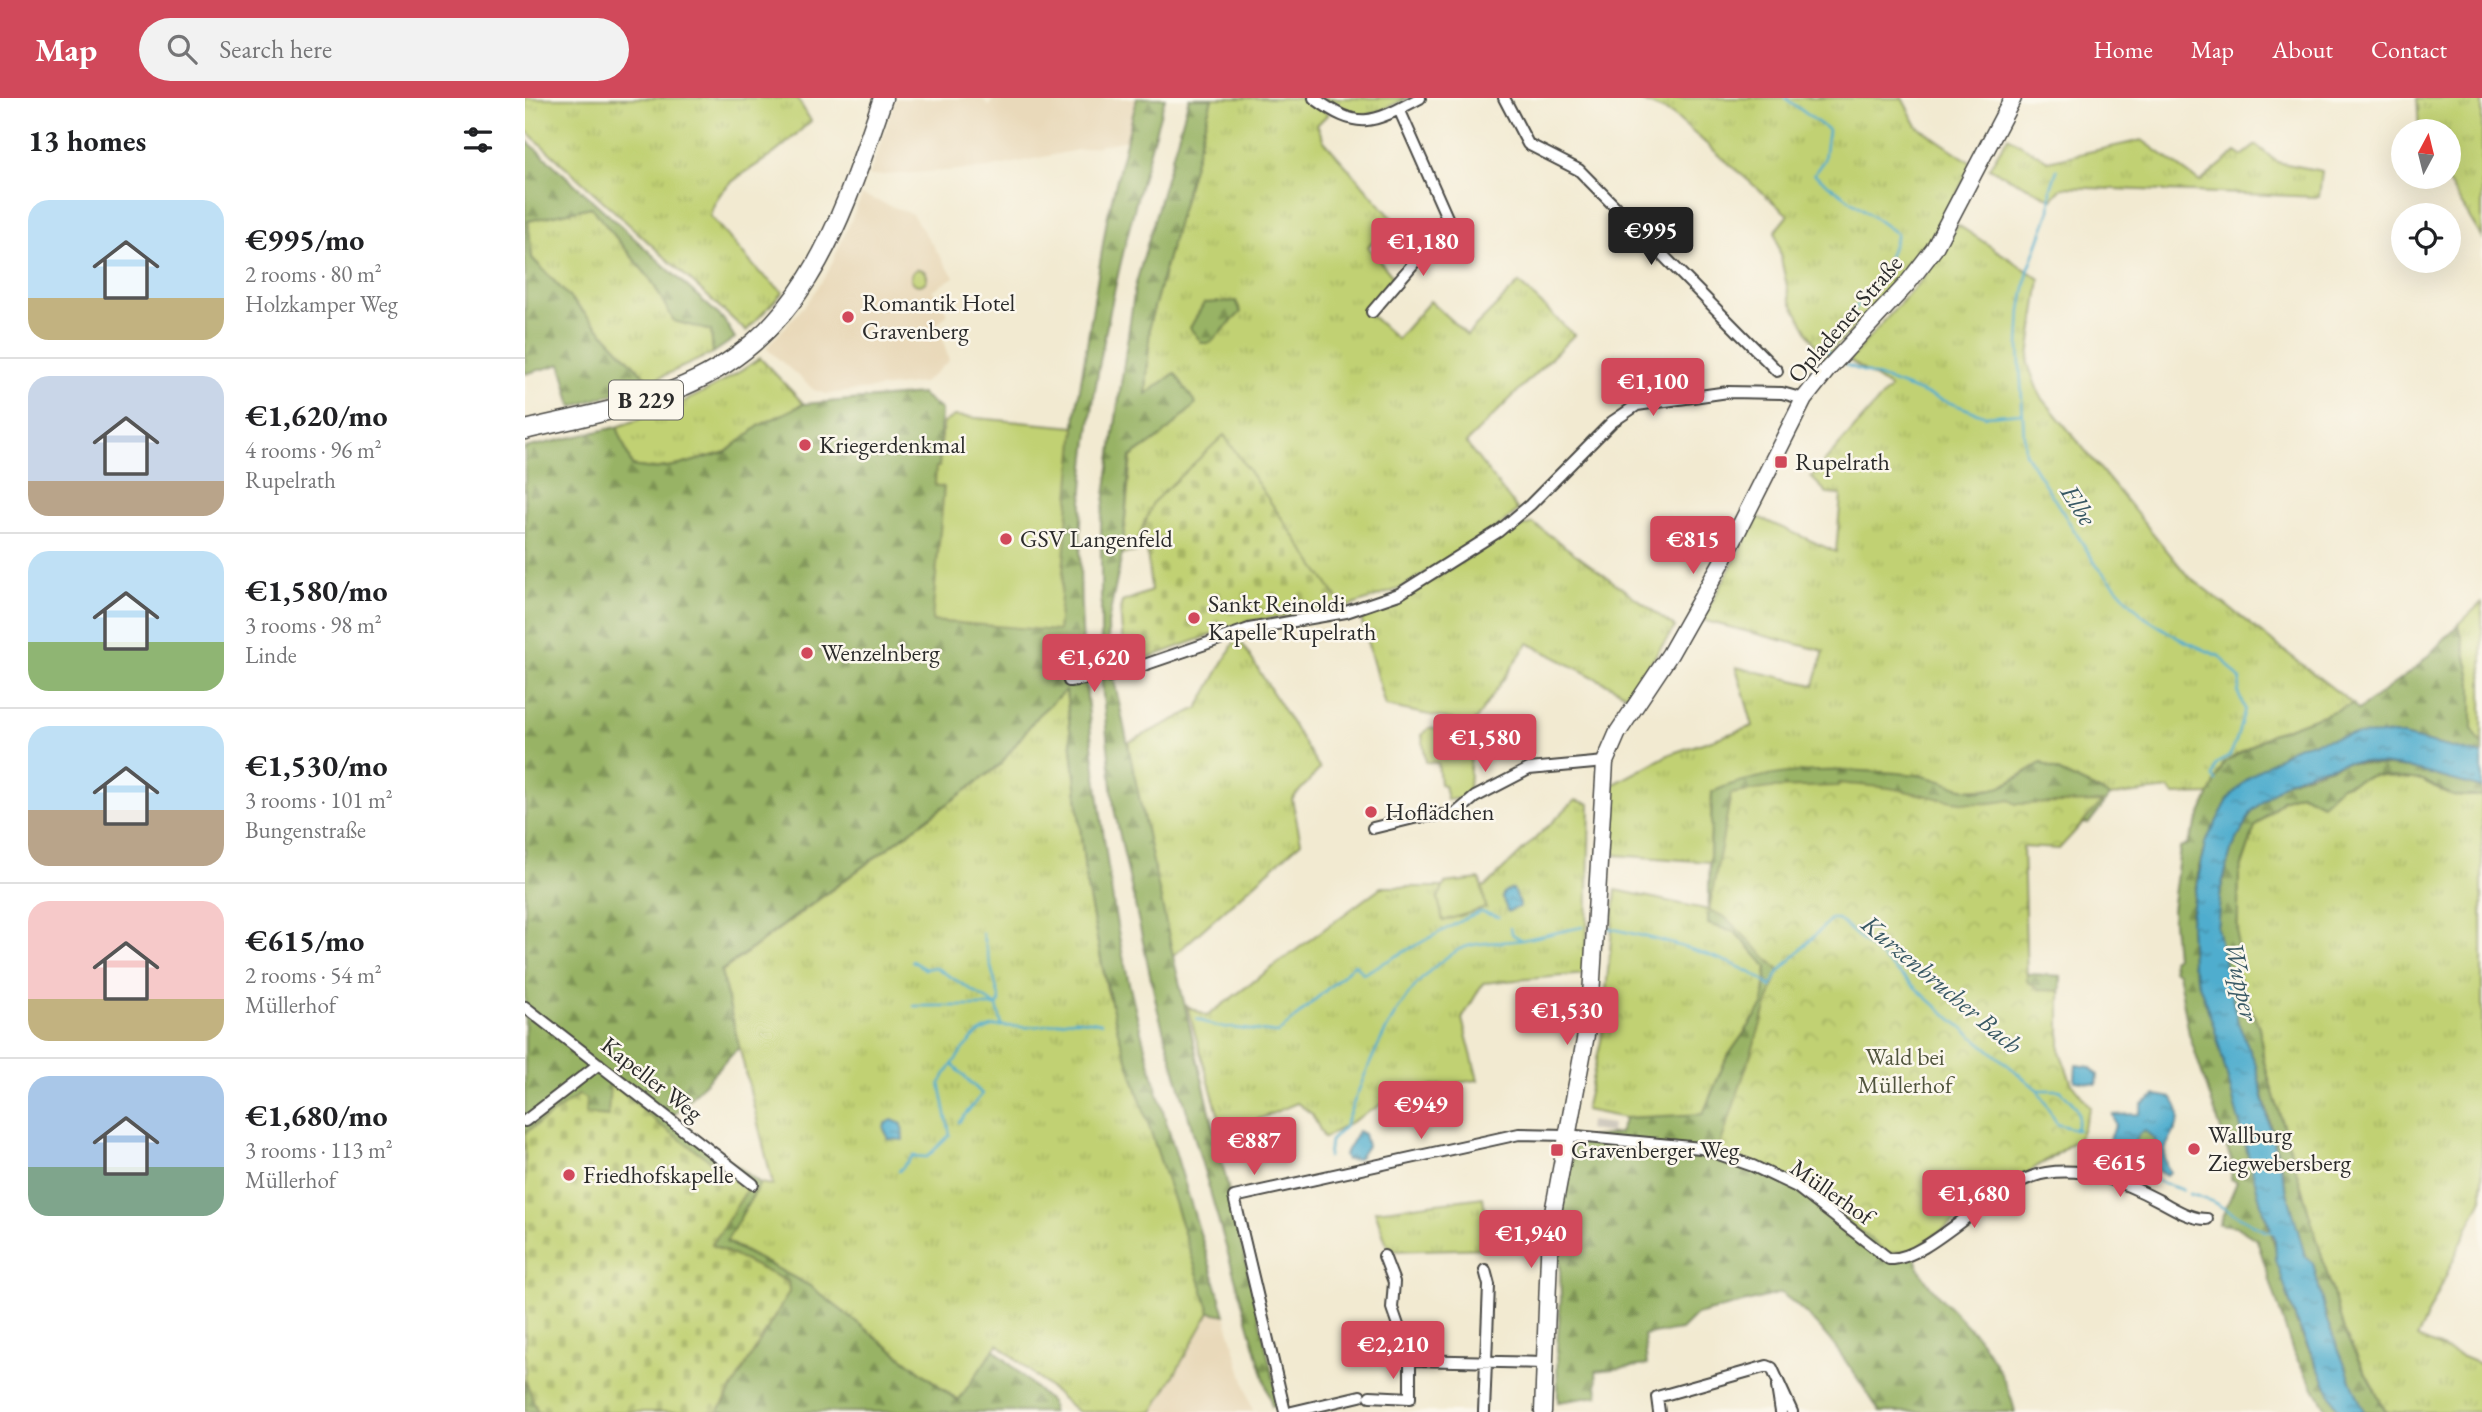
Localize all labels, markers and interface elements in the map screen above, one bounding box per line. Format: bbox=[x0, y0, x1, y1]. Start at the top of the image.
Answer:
search box bbox=[139, 18, 629, 81]
text: Map bbox=[35, 28, 97, 71]
icon: search bbox=[163, 30, 201, 68]
text: Search here bbox=[219, 32, 332, 66]
text: Home bbox=[2093, 34, 2153, 65]
text: Map bbox=[2191, 34, 2234, 65]
text: About bbox=[2272, 34, 2333, 65]
text: Contact bbox=[2371, 34, 2447, 65]
north arrow bbox=[2391, 119, 2461, 189]
map controls bbox=[2391, 119, 2461, 273]
text: 13 homes bbox=[28, 121, 146, 160]
icon: filters bbox=[459, 121, 497, 159]
button: locate bbox=[2391, 203, 2461, 273]
pin: €995 bbox=[1610, 208, 1692, 267]
text: €995 bbox=[1624, 215, 1678, 245]
pin: €1,180 bbox=[1366, 218, 1480, 278]
text: €995/mo bbox=[245, 220, 364, 259]
text: €1,180 bbox=[1387, 226, 1459, 256]
icon: home bbox=[84, 228, 168, 312]
street label: Opladener Straße bbox=[1780, 248, 1909, 389]
text: 2 rooms · 80 m² bbox=[245, 259, 382, 289]
place label: Romantik Hotel Gravenberg bbox=[862, 287, 1016, 346]
text: Holzkamper Weg bbox=[245, 289, 398, 319]
marker: Romantik Hotel Gravenberg bbox=[840, 309, 856, 325]
pin: €1,100 bbox=[1596, 358, 1710, 418]
text: €1,100 bbox=[1617, 366, 1689, 396]
road number: B 229 bbox=[609, 380, 683, 420]
text: €1,620/mo bbox=[245, 396, 388, 435]
icon: home bbox=[84, 404, 168, 488]
place label: Kriegerdenkmal bbox=[819, 429, 966, 460]
text: 4 rooms · 96 m² bbox=[245, 435, 382, 465]
marker: Kriegerdenkmal bbox=[797, 437, 813, 453]
place label: Rupelrath bbox=[1795, 446, 1890, 477]
marker: Rupelrath bbox=[1773, 454, 1789, 470]
text: Rupelrath bbox=[245, 465, 336, 495]
water label: Elbe bbox=[2053, 477, 2105, 533]
pin: €815 bbox=[1652, 517, 1734, 576]
place label: GSV Langenfeld bbox=[1020, 523, 1173, 554]
text: €815 bbox=[1666, 524, 1720, 554]
marker: GSV Langenfeld bbox=[998, 531, 1014, 547]
text: €1,580/mo bbox=[245, 571, 388, 610]
icon: home bbox=[84, 579, 168, 663]
place label: Sankt Reinoldi Kapelle Rupelrath bbox=[1208, 588, 1376, 647]
text: 3 rooms · 98 m² bbox=[245, 610, 382, 640]
marker: Sankt Reinoldi Kapelle Rupelrath bbox=[1186, 610, 1202, 626]
pin: €1,620 bbox=[1037, 634, 1151, 694]
place label: Wenzelnberg bbox=[821, 637, 940, 668]
text: Linde bbox=[245, 640, 297, 670]
text: €1,620 bbox=[1058, 642, 1130, 672]
marker: Wenzelnberg bbox=[799, 645, 815, 661]
pin: €1,580 bbox=[1428, 714, 1542, 774]
text: €1,580 bbox=[1449, 722, 1521, 752]
text: €1,530/mo bbox=[245, 746, 388, 785]
icon: home bbox=[84, 754, 168, 838]
text: 3 rooms · 101 m² bbox=[245, 785, 393, 815]
place label: Hoflädchen bbox=[1385, 796, 1495, 827]
marker: Hoflädchen bbox=[1363, 804, 1379, 820]
text: Bungenstraße bbox=[245, 815, 366, 845]
water label: Kurzenbrucher Bach bbox=[1854, 906, 2030, 1061]
text: €615/mo bbox=[245, 921, 364, 960]
icon: home bbox=[84, 929, 168, 1013]
water label: Wupper bbox=[2217, 939, 2267, 1025]
text: 2 rooms · 54 m² bbox=[245, 960, 382, 990]
pin: €1,530 bbox=[1510, 988, 1624, 1047]
text: Müllerhof bbox=[245, 990, 336, 1020]
text: €1,530 bbox=[1531, 995, 1603, 1025]
street label: Kapeller Weg bbox=[595, 1029, 710, 1128]
park label: Wald bei Müllerhof bbox=[1857, 1041, 1956, 1100]
pin: €949 bbox=[1380, 1082, 1462, 1141]
text: €949 bbox=[1394, 1089, 1448, 1119]
text: €1,680/mo bbox=[245, 1096, 388, 1135]
icon: home bbox=[84, 1104, 168, 1188]
pin: €887 bbox=[1213, 1118, 1295, 1177]
place label: Wallburg Ziegwebersberg bbox=[2208, 1119, 2352, 1178]
text: €887 bbox=[1227, 1125, 1281, 1155]
place label: Gravenberger Weg bbox=[1571, 1134, 1740, 1165]
text: 3 rooms · 113 m² bbox=[245, 1135, 393, 1165]
pin: €615 bbox=[2079, 1140, 2161, 1199]
marker: Wallburg Ziegwebersberg bbox=[2186, 1141, 2202, 1157]
marker: Gravenberger Weg bbox=[1549, 1142, 1565, 1158]
text: €615 bbox=[2093, 1147, 2147, 1177]
street label: Müllerhof bbox=[1784, 1152, 1883, 1233]
place label: Friedhofskapelle bbox=[583, 1159, 734, 1190]
text: Müllerhof bbox=[245, 1165, 336, 1195]
marker: Friedhofskapelle bbox=[561, 1167, 577, 1183]
pin: €1,680 bbox=[1917, 1170, 2031, 1230]
text: €1,680 bbox=[1938, 1178, 2010, 1208]
pin: €1,940 bbox=[1474, 1210, 1588, 1270]
text: €1,940 bbox=[1495, 1218, 1567, 1248]
pin: €2,210 bbox=[1336, 1322, 1450, 1381]
text: €2,210 bbox=[1357, 1329, 1429, 1359]

